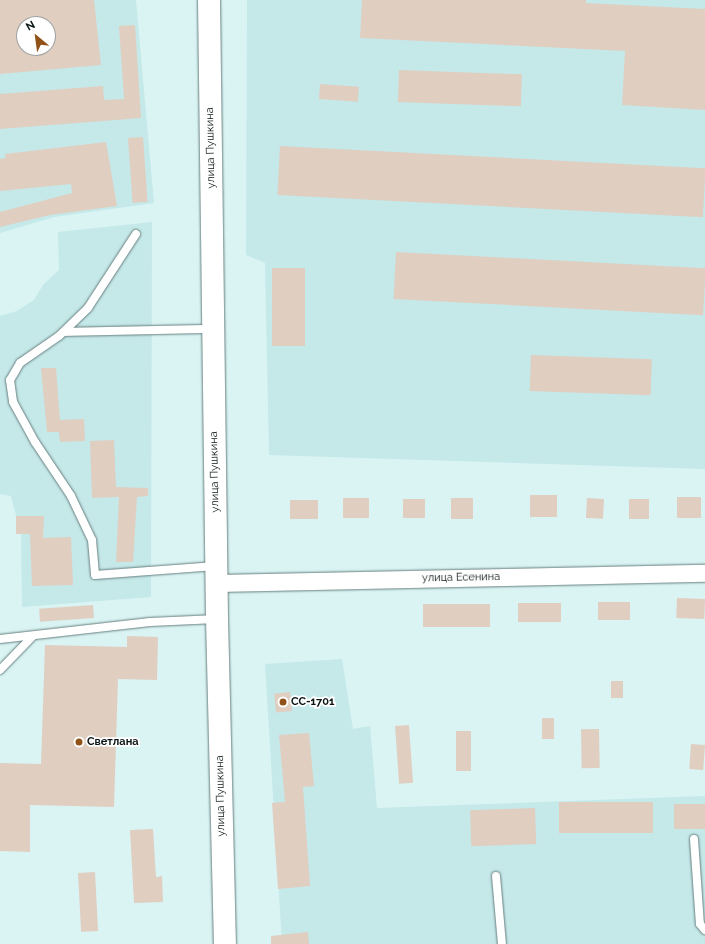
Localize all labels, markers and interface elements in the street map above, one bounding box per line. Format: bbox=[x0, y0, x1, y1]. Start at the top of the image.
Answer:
north arrow bbox=[16, 16, 56, 56]
text: N bbox=[24, 18, 37, 34]
street label: улица Пушкина bbox=[204, 107, 218, 189]
street label: улица Пушкина bbox=[208, 431, 222, 513]
street label: улица Есенина bbox=[422, 571, 500, 585]
place label: СС-1701 bbox=[291, 695, 334, 709]
marker: СС-1701 bbox=[278, 697, 288, 707]
place label: Светлана bbox=[87, 735, 139, 749]
marker: Светлана bbox=[74, 737, 84, 747]
street label: улица Пушкина bbox=[214, 755, 228, 837]

